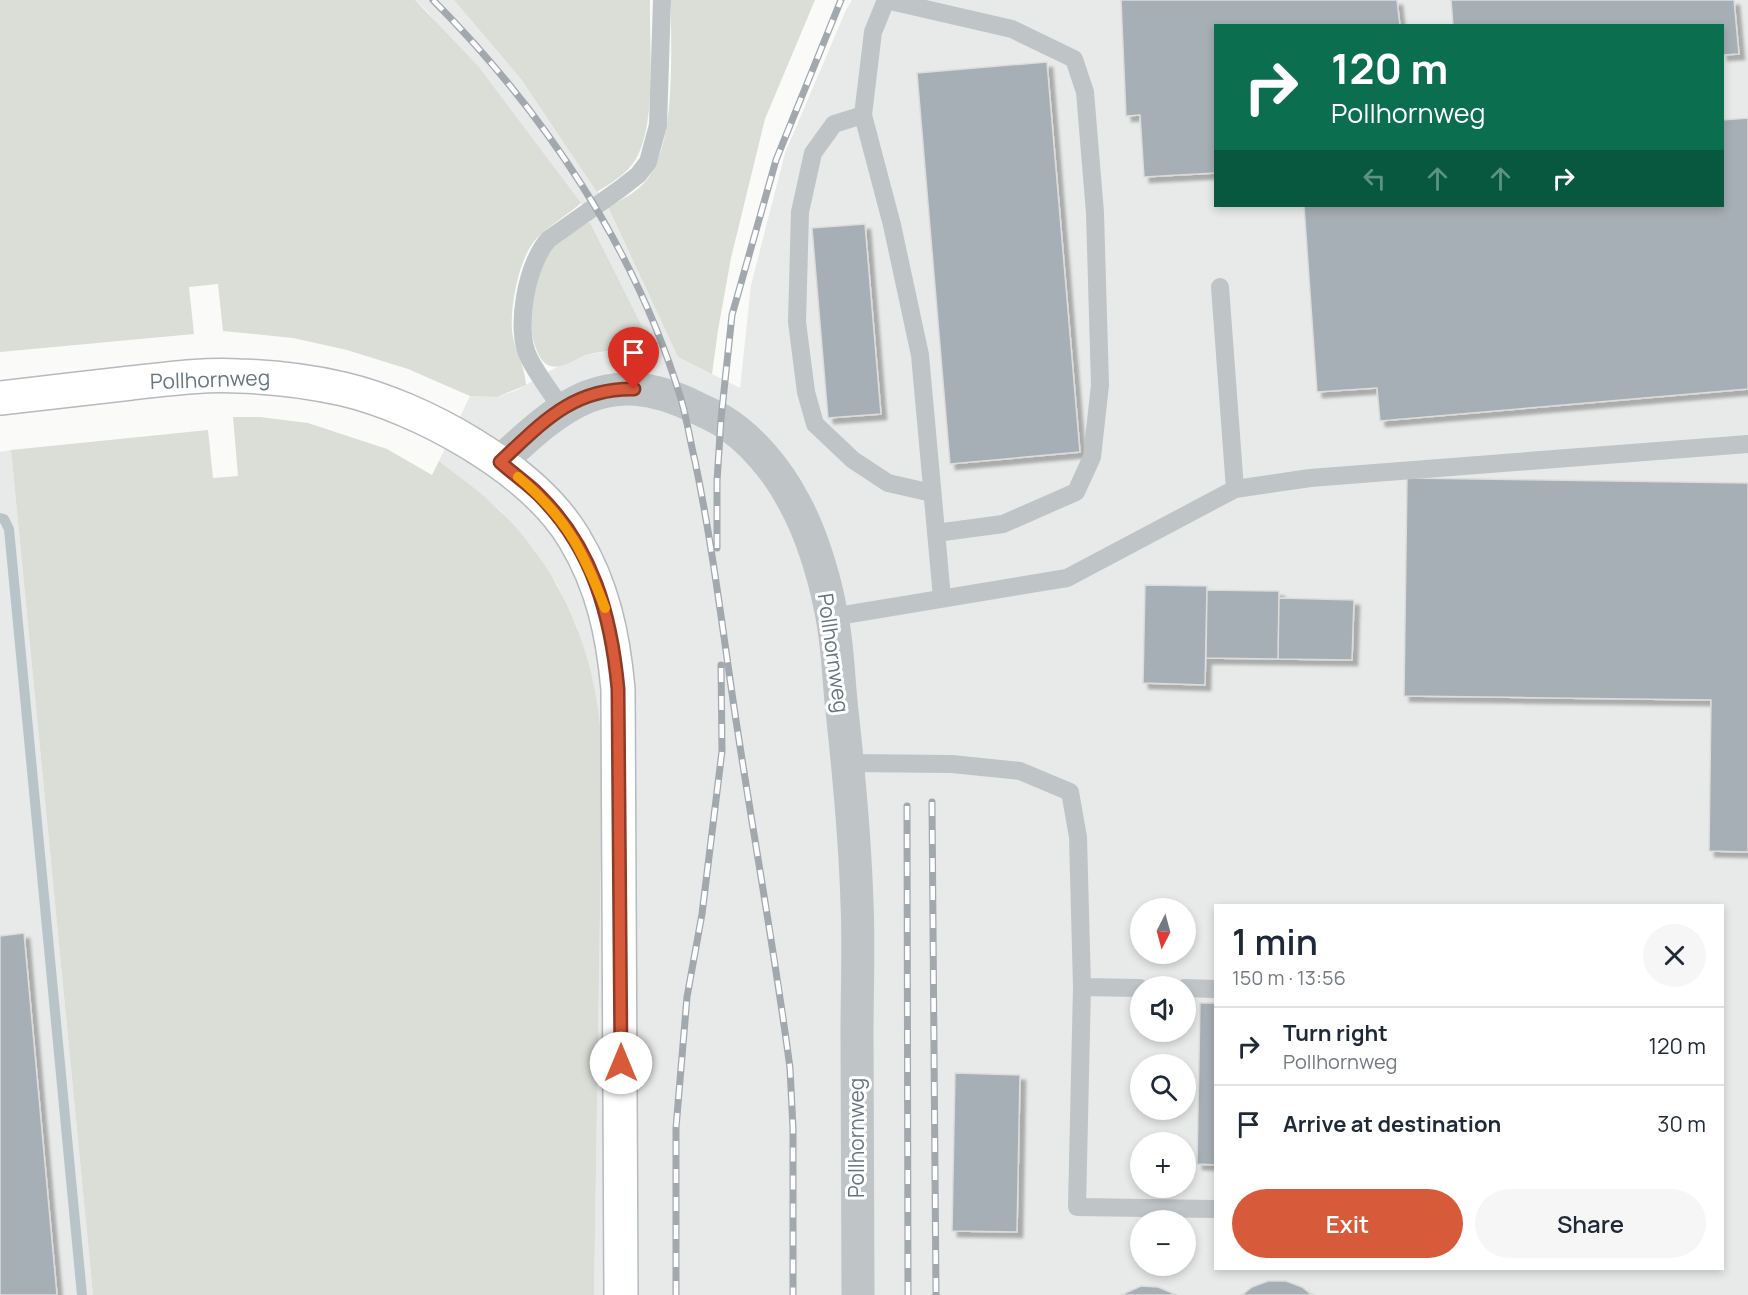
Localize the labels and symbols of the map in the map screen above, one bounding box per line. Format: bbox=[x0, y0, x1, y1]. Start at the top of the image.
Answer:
pin bbox=[608, 327, 659, 389]
street label: Pollhornweg bbox=[149, 363, 271, 395]
street label: Pollhornweg bbox=[812, 591, 856, 714]
north arrow bbox=[1130, 898, 1196, 964]
position arrow bbox=[589, 1031, 653, 1095]
street label: Pollhornweg bbox=[842, 1078, 870, 1198]

